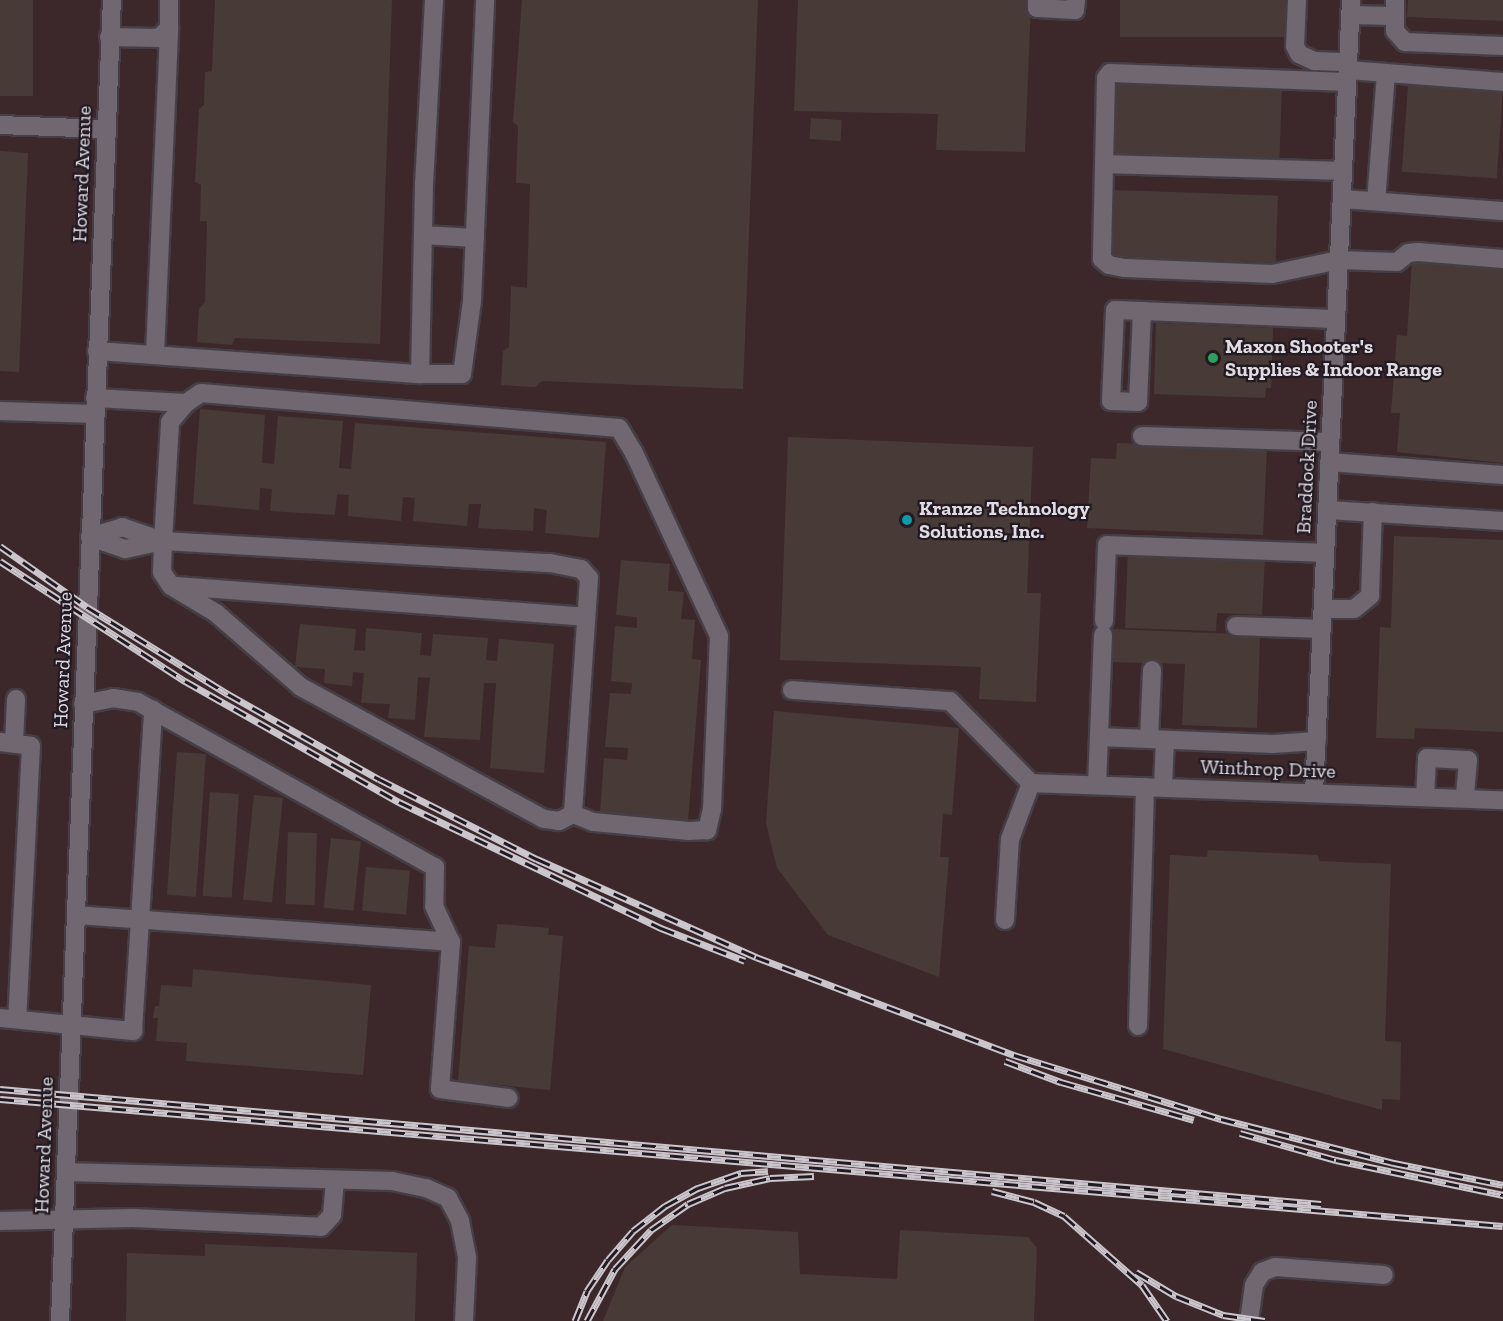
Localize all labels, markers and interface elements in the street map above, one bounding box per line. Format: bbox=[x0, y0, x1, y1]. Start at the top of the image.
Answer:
street label: Howard Avenue bbox=[68, 105, 96, 243]
place label: Maxon Shooter's Supplies & Indoor Range bbox=[1225, 334, 1442, 381]
marker: Maxon Shooter's Supplies & Indoor Range bbox=[1206, 351, 1220, 365]
street label: Braddock Drive bbox=[1292, 400, 1322, 534]
place label: Kranze Technology Solutions, Inc. bbox=[919, 496, 1089, 543]
marker: Kranze Technology Solutions, Inc. bbox=[900, 513, 914, 527]
street label: Howard Avenue bbox=[49, 591, 77, 729]
street label: Winthrop Drive bbox=[1200, 755, 1336, 783]
street label: Howard Avenue bbox=[30, 1076, 58, 1214]

